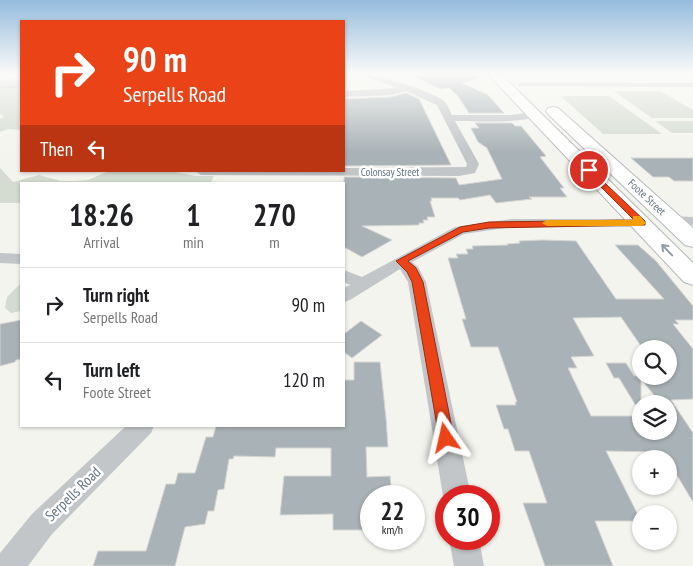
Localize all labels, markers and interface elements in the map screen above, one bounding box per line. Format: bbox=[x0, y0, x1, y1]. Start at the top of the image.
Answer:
text: 90 m bbox=[123, 36, 187, 82]
icon: right bbox=[40, 40, 105, 105]
text: Serpells Road bbox=[123, 80, 226, 108]
icon: left bbox=[83, 135, 111, 163]
text: Then bbox=[40, 137, 73, 161]
pin bbox=[568, 149, 610, 191]
icon: arrive bbox=[575, 156, 603, 184]
street label: Colonsay Street bbox=[361, 165, 419, 179]
street label: Foote Street bbox=[625, 176, 669, 218]
text: 18:26 bbox=[69, 195, 134, 234]
text: 1 bbox=[186, 195, 201, 234]
text: 270 bbox=[253, 195, 296, 234]
text: Arrival bbox=[83, 232, 120, 252]
text: min bbox=[183, 232, 204, 252]
text: m bbox=[269, 232, 280, 252]
one-way arrow bbox=[661, 244, 673, 257]
text: Turn right bbox=[83, 283, 149, 307]
icon: right bbox=[40, 291, 68, 319]
text: 90 m bbox=[292, 293, 325, 317]
text: Serpells Road bbox=[83, 307, 158, 327]
map controls bbox=[632, 340, 677, 550]
button: search bbox=[632, 340, 677, 385]
text: Turn left bbox=[83, 358, 140, 382]
icon: left bbox=[40, 366, 68, 394]
text: 120 m bbox=[283, 368, 325, 392]
text: Foote Street bbox=[83, 382, 151, 402]
button: layers bbox=[632, 395, 677, 440]
position arrow bbox=[419, 411, 471, 463]
button: + bbox=[632, 450, 677, 495]
street label: Serpells Road bbox=[41, 462, 105, 525]
speed limit sign: 30 bbox=[435, 485, 500, 550]
text: 22 bbox=[381, 495, 404, 527]
button: − bbox=[632, 505, 677, 550]
text: km/h bbox=[382, 522, 403, 537]

